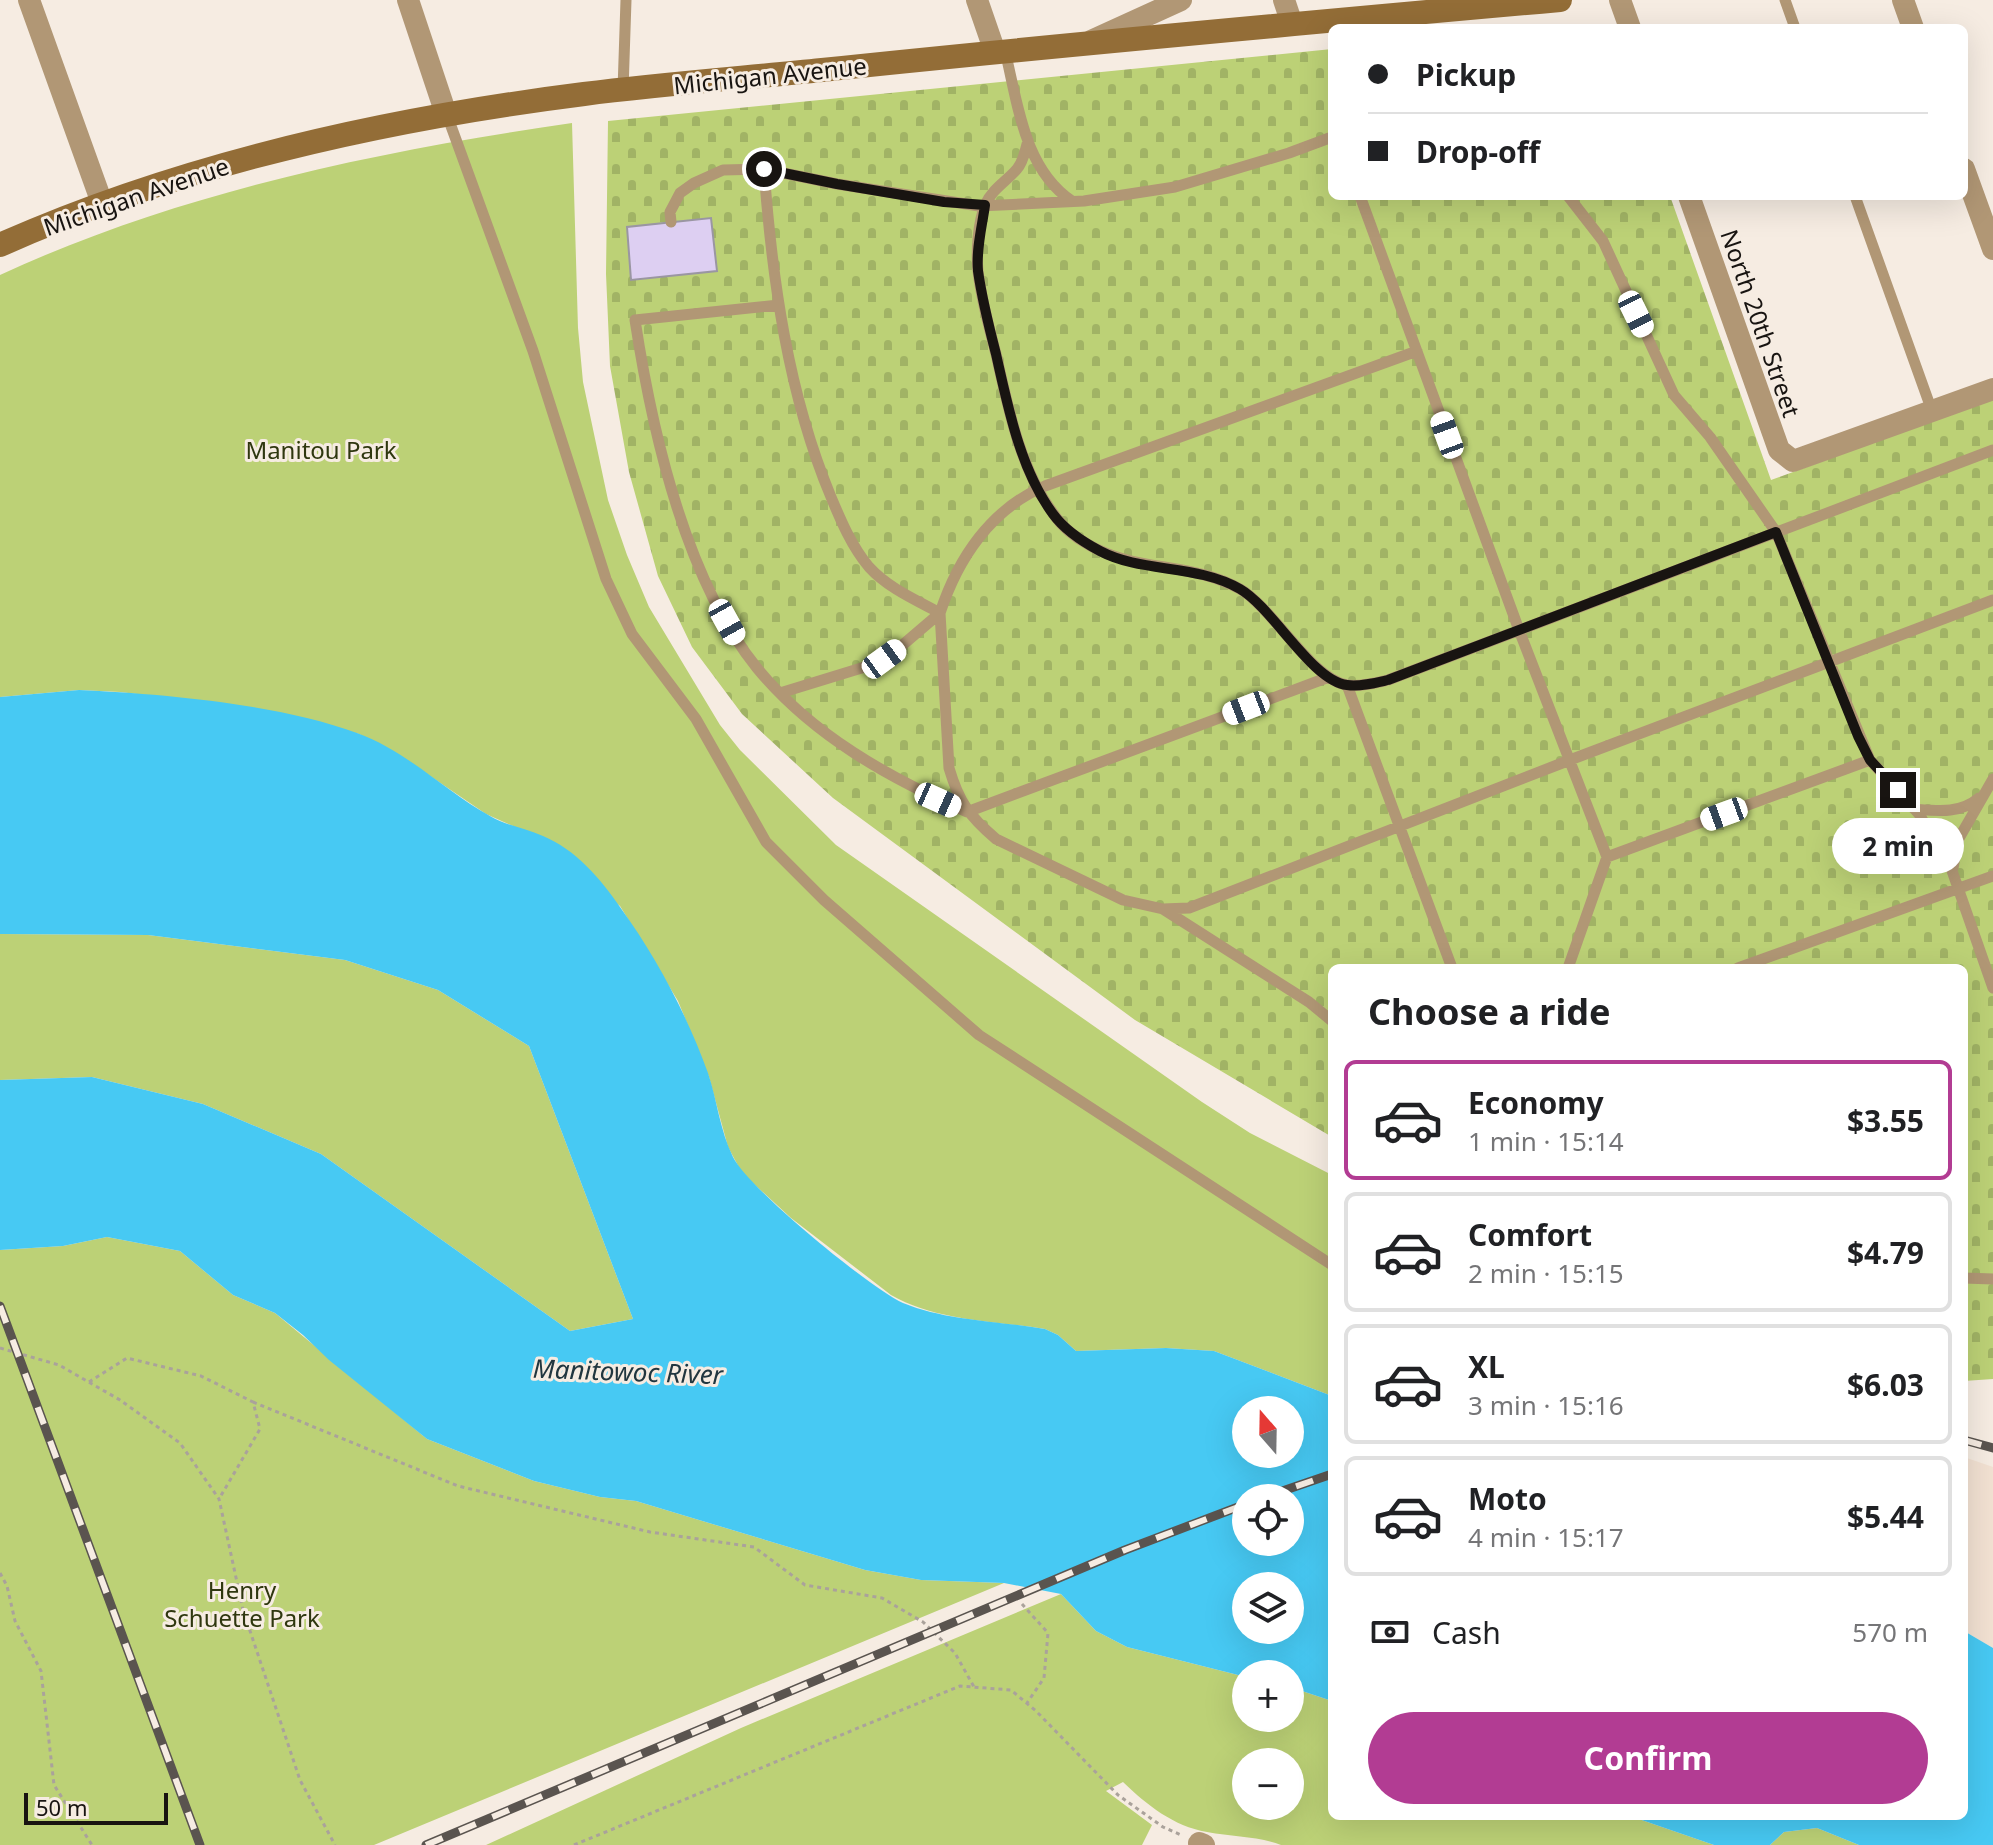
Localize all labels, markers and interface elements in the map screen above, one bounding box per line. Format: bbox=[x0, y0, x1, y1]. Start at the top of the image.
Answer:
street label: Michigan Avenue bbox=[672, 48, 868, 102]
text: Pickup bbox=[1416, 54, 1516, 95]
text: Drop-off bbox=[1416, 131, 1540, 172]
street label: Michigan Avenue bbox=[39, 149, 233, 243]
route start bbox=[746, 151, 782, 187]
street label: North 20th Street bbox=[1713, 225, 1809, 422]
car bbox=[1615, 287, 1657, 341]
car bbox=[1428, 408, 1466, 462]
park label: Manitou Park bbox=[245, 433, 397, 466]
car bbox=[705, 595, 749, 649]
car bbox=[858, 635, 910, 683]
car bbox=[1219, 688, 1273, 728]
route end bbox=[1880, 772, 1916, 808]
car bbox=[911, 779, 965, 821]
car bbox=[1697, 795, 1751, 833]
callout: 2 min bbox=[1832, 818, 1964, 874]
text: 2 min bbox=[1862, 828, 1934, 864]
text: Choose a ride bbox=[1368, 987, 1610, 1036]
text: Economy bbox=[1468, 1082, 1604, 1123]
icon: car bbox=[1372, 1084, 1444, 1156]
text: $3.55 bbox=[1847, 1100, 1924, 1141]
text: 1 min · 15:14 bbox=[1468, 1123, 1624, 1159]
text: Comfort bbox=[1468, 1214, 1592, 1255]
icon: car bbox=[1372, 1216, 1444, 1288]
text: $4.79 bbox=[1847, 1232, 1924, 1273]
text: 2 min · 15:15 bbox=[1468, 1255, 1624, 1291]
text: XL bbox=[1468, 1346, 1505, 1387]
icon: car bbox=[1372, 1348, 1444, 1420]
water label: Manitowoc River bbox=[532, 1350, 725, 1392]
text: $6.03 bbox=[1847, 1364, 1924, 1405]
text: 3 min · 15:16 bbox=[1468, 1387, 1624, 1423]
north arrow bbox=[1232, 1396, 1304, 1468]
map controls bbox=[1232, 1396, 1304, 1820]
text: Moto bbox=[1468, 1478, 1547, 1519]
icon: car bbox=[1372, 1480, 1444, 1552]
button: locate bbox=[1232, 1484, 1304, 1556]
text: $5.44 bbox=[1847, 1496, 1924, 1537]
text: 4 min · 15:17 bbox=[1468, 1519, 1624, 1555]
button: layers bbox=[1232, 1572, 1304, 1644]
park label: Henry Schuette Park bbox=[164, 1573, 320, 1634]
icon: cash bbox=[1368, 1610, 1412, 1654]
text: Cash bbox=[1432, 1612, 1501, 1653]
text: 570 m bbox=[1852, 1614, 1928, 1650]
button: + bbox=[1232, 1660, 1304, 1732]
button: Confirm bbox=[1368, 1712, 1928, 1804]
button: − bbox=[1232, 1748, 1304, 1820]
scale bar bbox=[24, 1789, 168, 1825]
text: 50 m bbox=[36, 1792, 87, 1822]

